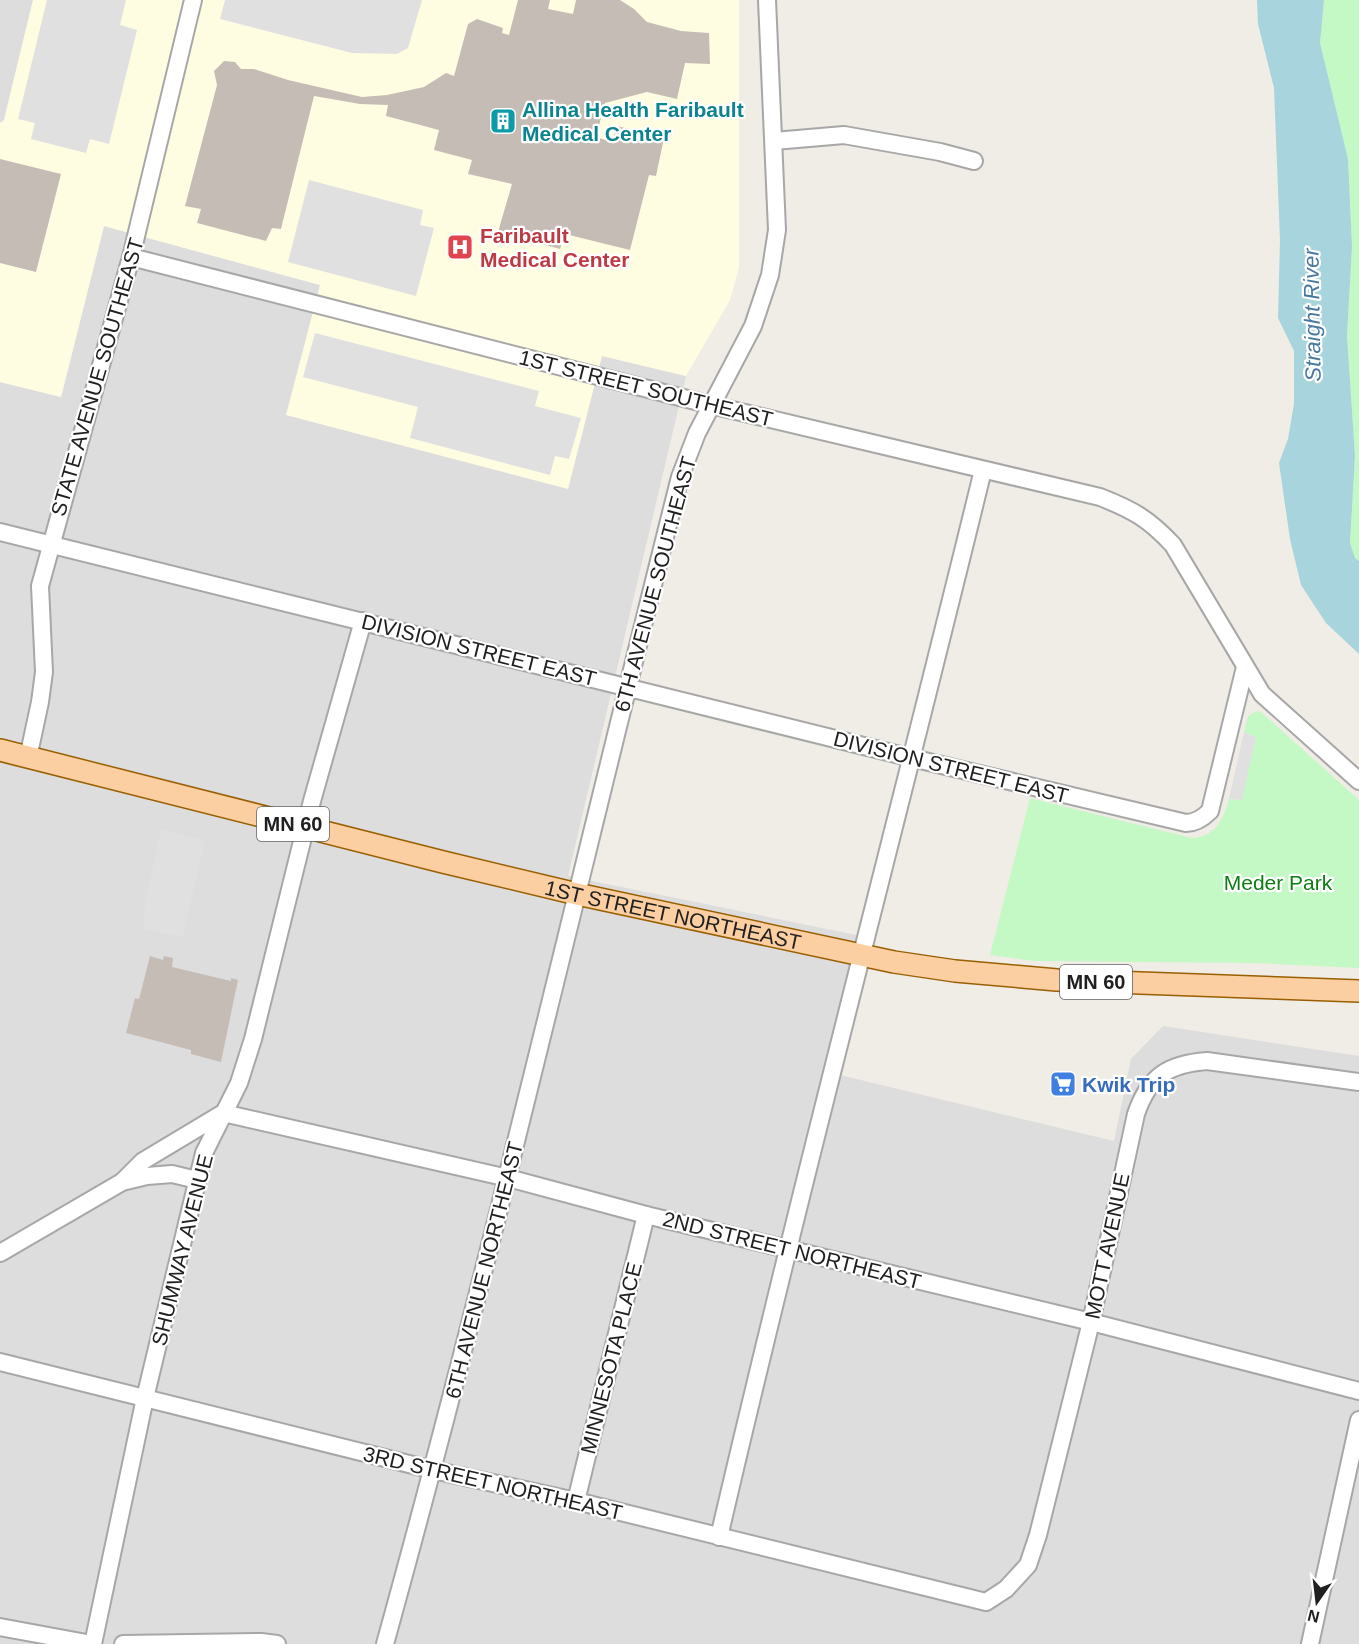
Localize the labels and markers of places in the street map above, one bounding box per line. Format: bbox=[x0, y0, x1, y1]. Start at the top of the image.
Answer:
place label: Allina Health Faribault Medical Center bbox=[522, 98, 744, 145]
building icon: Allina Health Faribault Medical Center bbox=[488, 106, 518, 136]
place label: Faribault Medical Center bbox=[480, 224, 629, 271]
hospital icon: Faribault Medical Center bbox=[445, 232, 475, 262]
supermarket icon: Kwik Trip bbox=[1048, 1069, 1078, 1099]
place label: Kwik Trip bbox=[1082, 1073, 1175, 1096]

